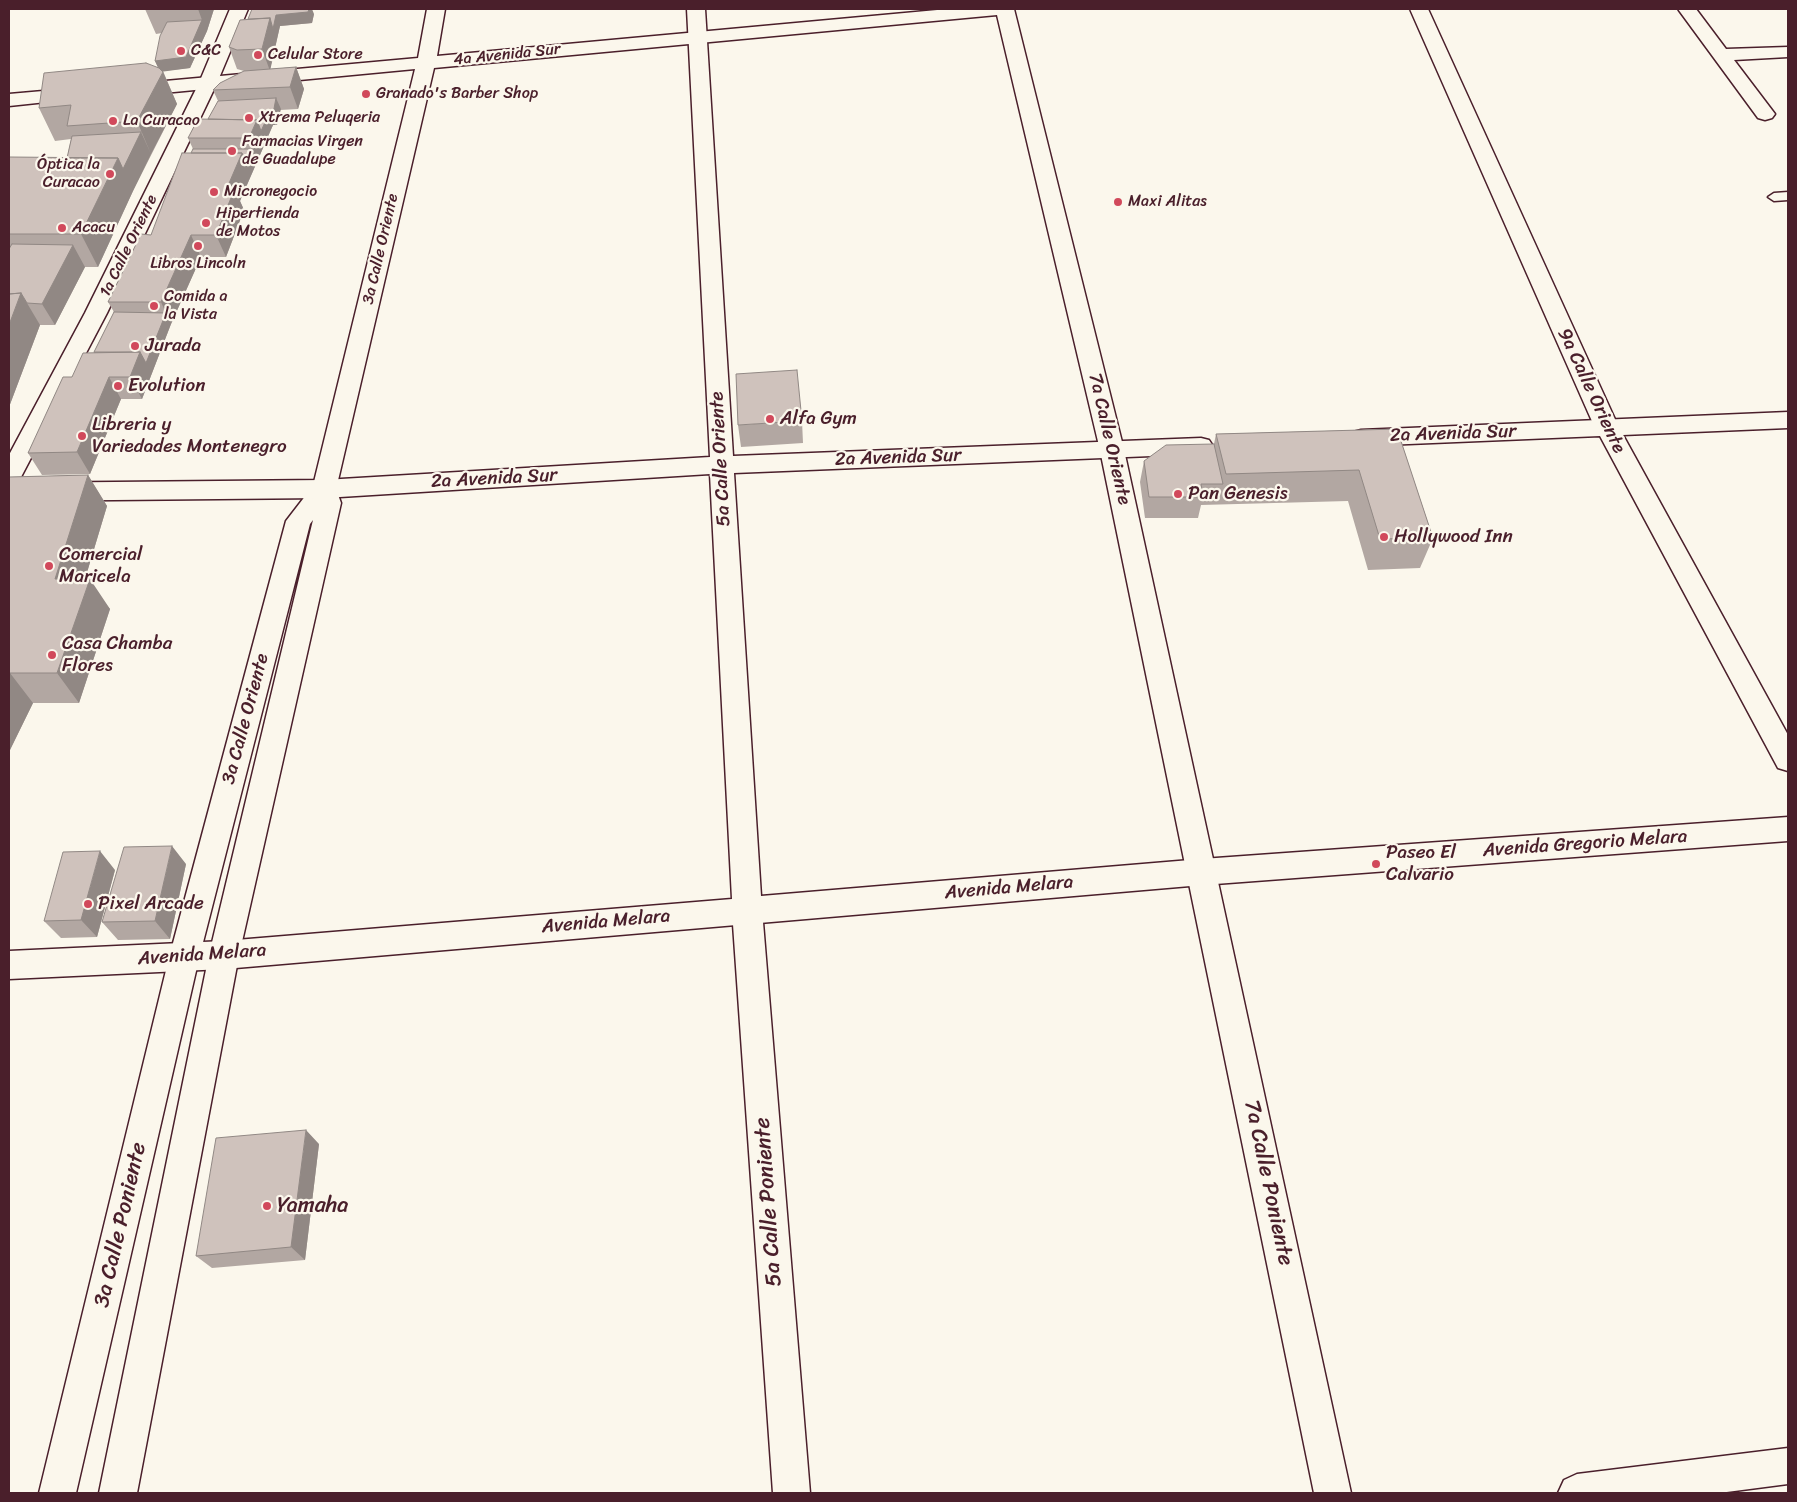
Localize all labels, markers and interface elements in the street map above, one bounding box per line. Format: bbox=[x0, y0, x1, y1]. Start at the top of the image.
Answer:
street label: 4a Avenida Sur bbox=[453, 40, 561, 70]
place label: C&C bbox=[191, 41, 221, 61]
marker: C&C bbox=[175, 45, 187, 57]
place label: Celular Store bbox=[268, 45, 363, 65]
marker: Celular Store bbox=[252, 49, 264, 61]
place label: Granado's Barber Shop bbox=[376, 84, 538, 104]
marker: Granado's Barber Shop bbox=[360, 88, 372, 100]
place label: Xtrema Peluqeria bbox=[259, 108, 380, 128]
place label: La Curacao bbox=[123, 111, 200, 131]
marker: Xtrema Peluqeria bbox=[243, 112, 255, 124]
marker: La Curacao bbox=[107, 115, 119, 127]
place label: Farmacias Virgen de Guadalupe bbox=[242, 132, 363, 170]
marker: Farmacias Virgen de Guadalupe bbox=[226, 145, 238, 157]
place label: Óptica la Curacao bbox=[37, 155, 100, 193]
marker: Óptica la Curacao bbox=[104, 168, 116, 180]
place label: Micronegocio bbox=[224, 182, 317, 202]
marker: Micronegocio bbox=[208, 186, 220, 198]
street label: 1a Calle Oriente bbox=[96, 192, 162, 300]
street label: 3a Calle Oriente bbox=[359, 192, 403, 306]
place label: Maxi Alitas bbox=[1128, 192, 1207, 212]
marker: Maxi Alitas bbox=[1112, 196, 1124, 208]
place label: Hipertienda de Motos bbox=[216, 204, 299, 242]
marker: Hipertienda de Motos bbox=[200, 217, 212, 229]
place label: Acacu bbox=[72, 218, 115, 238]
marker: Acacu bbox=[56, 222, 68, 234]
marker: Libros Lincoln bbox=[192, 240, 204, 252]
place label: Libros Lincoln bbox=[150, 254, 246, 274]
place label: Comida a la Vista bbox=[164, 287, 227, 325]
marker: Comida a la Vista bbox=[148, 300, 160, 312]
street label: 9a Calle Oriente bbox=[1552, 325, 1630, 457]
place label: Jurada bbox=[145, 335, 201, 357]
marker: Jurada bbox=[129, 340, 141, 352]
street label: 7a Calle Oriente bbox=[1083, 371, 1135, 507]
place label: Evolution bbox=[128, 375, 205, 397]
marker: Evolution bbox=[112, 380, 124, 392]
street label: 5a Calle Oriente bbox=[706, 391, 736, 527]
place label: Alfa Gym bbox=[780, 408, 857, 430]
marker: Alfa Gym bbox=[764, 413, 776, 425]
place label: Libreria y Variedades Montenegro bbox=[92, 414, 287, 458]
street label: 2a Avenida Sur bbox=[1389, 420, 1517, 448]
marker: Libreria y Variedades Montenegro bbox=[76, 430, 88, 442]
street label: 2a Avenida Sur bbox=[834, 444, 962, 472]
street label: 2a Avenida Sur bbox=[430, 464, 558, 494]
place label: Pan Genesis bbox=[1188, 483, 1288, 505]
marker: Pan Genesis bbox=[1172, 488, 1184, 500]
place label: Hollywood Inn bbox=[1394, 526, 1513, 548]
marker: Hollywood Inn bbox=[1378, 531, 1390, 543]
place label: Comercial Maricela bbox=[59, 544, 142, 588]
marker: Comercial Maricela bbox=[43, 560, 55, 572]
place label: Casa Chamba Flores bbox=[62, 633, 172, 677]
marker: Casa Chamba Flores bbox=[46, 649, 58, 661]
street label: 3a Calle Oriente bbox=[218, 651, 274, 787]
street label: Avenida Gregorio Melara bbox=[1482, 825, 1688, 863]
place label: Paseo El Calvario bbox=[1386, 842, 1456, 886]
marker: Paseo El Calvario bbox=[1370, 858, 1382, 870]
street label: Avenida Melara bbox=[944, 871, 1074, 905]
place label: Pixel Arcade bbox=[98, 893, 204, 915]
marker: Pixel Arcade bbox=[82, 898, 94, 910]
street label: Avenida Melara bbox=[541, 905, 671, 939]
street label: Avenida Melara bbox=[137, 939, 267, 971]
street label: 7a Calle Poniente bbox=[1238, 1098, 1298, 1268]
street label: 5a Calle Poniente bbox=[750, 1116, 788, 1288]
street label: 3a Calle Poniente bbox=[89, 1140, 153, 1310]
place label: Yamaha bbox=[277, 1193, 348, 1219]
marker: Yamaha bbox=[261, 1200, 273, 1212]

